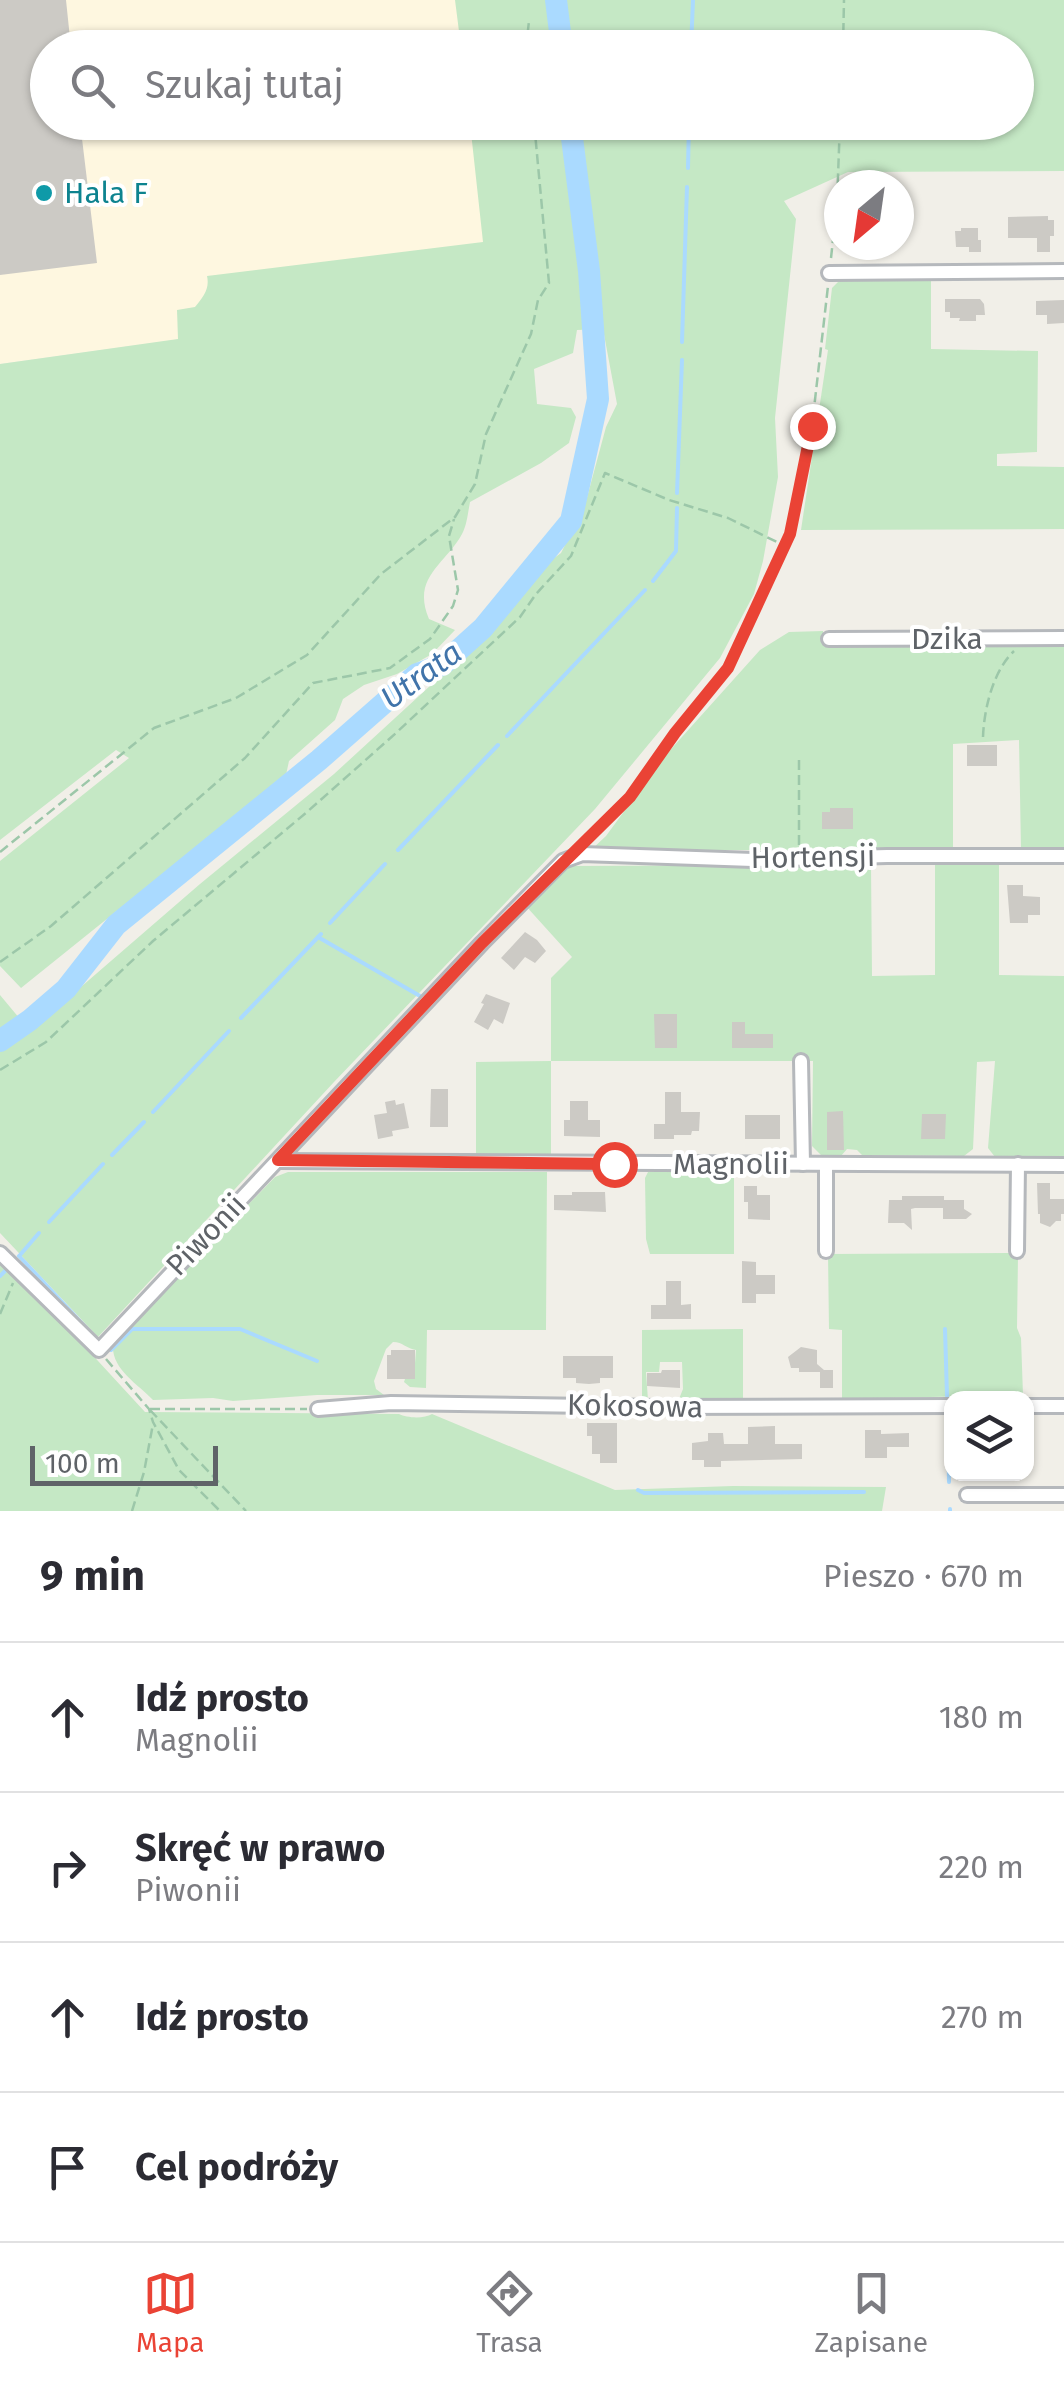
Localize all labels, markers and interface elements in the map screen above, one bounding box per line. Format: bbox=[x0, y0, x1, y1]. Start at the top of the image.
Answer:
search box bbox=[30, 30, 1034, 140]
icon: search bbox=[65, 58, 120, 113]
text: Szukaj tutaj bbox=[145, 62, 344, 108]
north arrow bbox=[824, 170, 914, 260]
place label: Hala F bbox=[64, 175, 148, 211]
marker: Hala F bbox=[33, 182, 55, 204]
route end bbox=[790, 404, 836, 450]
street label: Dzika bbox=[911, 621, 983, 657]
water label: Utrata bbox=[373, 633, 469, 717]
street label: Hortensji bbox=[750, 838, 876, 876]
route start bbox=[592, 1142, 638, 1188]
street label: Magnolii bbox=[673, 1146, 789, 1182]
street label: Piwonii bbox=[159, 1187, 253, 1283]
street label: Kokosowa bbox=[567, 1387, 703, 1425]
map controls bbox=[944, 1391, 1034, 1481]
button: layers bbox=[944, 1391, 1034, 1481]
scale bar bbox=[30, 1441, 218, 1486]
text: 100 m bbox=[45, 1447, 120, 1480]
text: 9 min bbox=[40, 1551, 145, 1601]
text: Pieszo · 670 m bbox=[823, 1557, 1024, 1595]
text: Idź prosto bbox=[135, 1675, 309, 1721]
icon: ahead bbox=[40, 1690, 95, 1745]
text: 180 m bbox=[939, 1698, 1024, 1736]
text: Magnolii bbox=[135, 1721, 259, 1759]
text: Skręć w prawo bbox=[135, 1825, 385, 1871]
icon: right bbox=[40, 1840, 95, 1895]
text: 220 m bbox=[939, 1848, 1024, 1886]
text: Piwonii bbox=[135, 1871, 241, 1909]
icon: ahead bbox=[40, 1990, 95, 2045]
text: Idź prosto bbox=[135, 1994, 309, 2040]
text: 270 m bbox=[941, 1998, 1024, 2036]
icon: arrive bbox=[40, 2140, 95, 2195]
text: Cel podróży bbox=[135, 2144, 338, 2190]
tab: Mapa bbox=[136, 2266, 204, 2359]
tab: Trasa bbox=[476, 2266, 543, 2359]
tab: Zapisane bbox=[814, 2266, 928, 2359]

